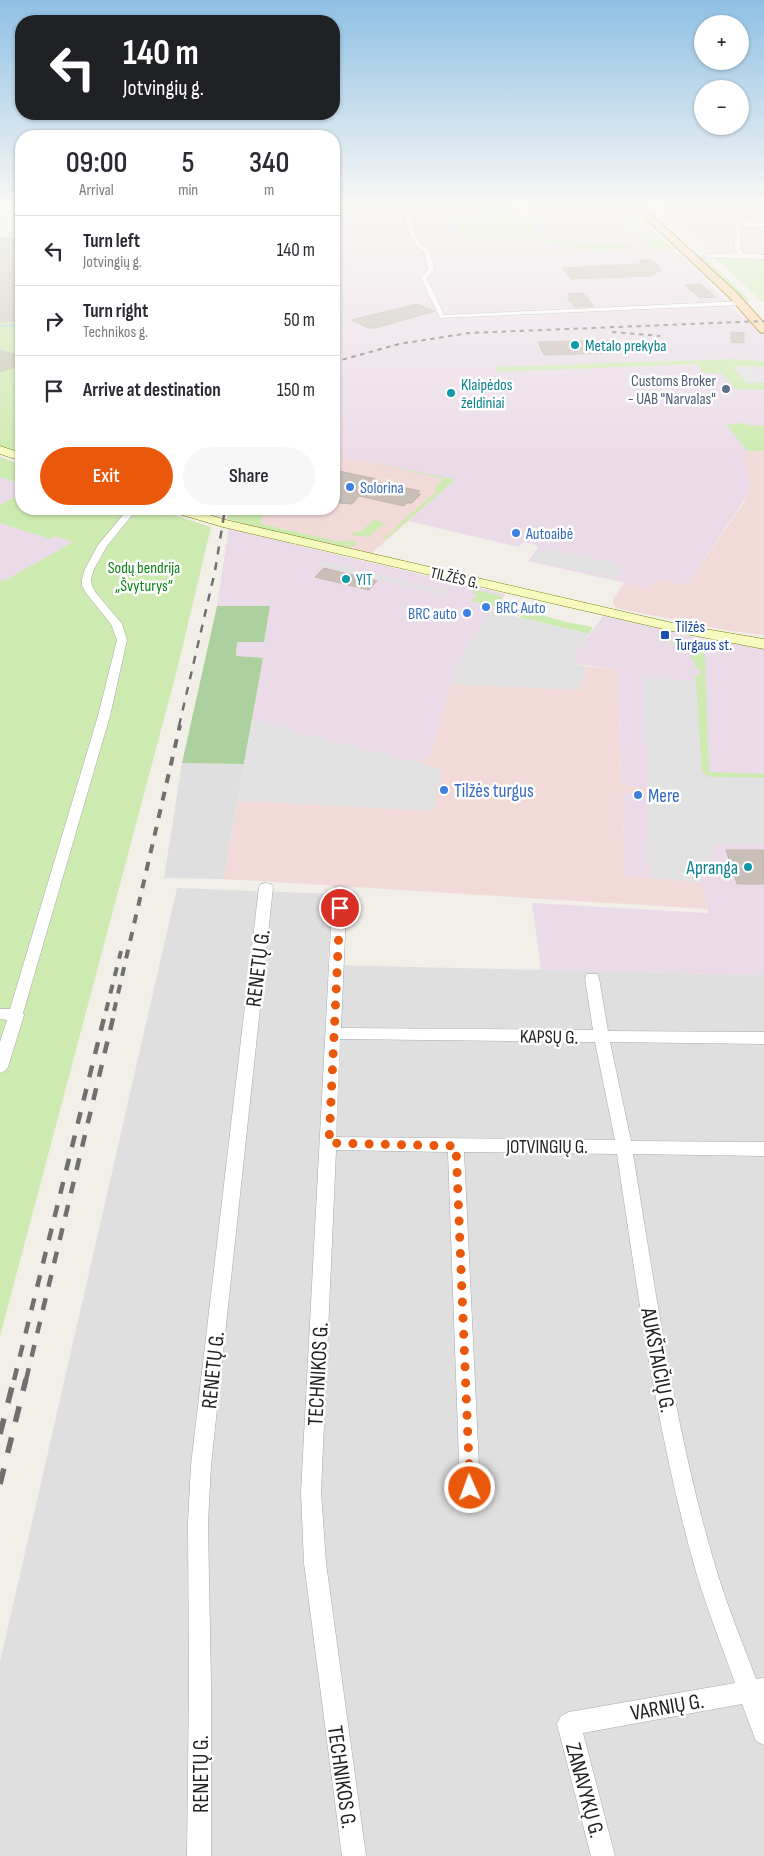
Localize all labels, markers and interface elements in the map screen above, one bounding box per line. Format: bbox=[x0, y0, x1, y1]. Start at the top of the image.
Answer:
map controls bbox=[694, 15, 749, 135]
button: + bbox=[694, 15, 749, 70]
text: 140 m bbox=[123, 32, 199, 75]
icon: left bbox=[40, 35, 105, 100]
text: Jotvingių g. bbox=[123, 75, 204, 102]
button: − bbox=[694, 80, 749, 135]
text: 09:00 bbox=[66, 145, 127, 181]
text: 5 bbox=[182, 145, 195, 181]
text: 340 bbox=[249, 145, 289, 181]
text: Arrival bbox=[79, 181, 114, 200]
text: min bbox=[178, 181, 198, 200]
text: m bbox=[264, 181, 274, 200]
text: Turn left bbox=[83, 230, 140, 253]
icon: left bbox=[40, 237, 68, 265]
text: 140 m bbox=[277, 239, 315, 262]
text: Jotvingių g. bbox=[83, 253, 142, 272]
text: Turn right bbox=[83, 300, 148, 323]
icon: right bbox=[40, 307, 68, 335]
text: 50 m bbox=[284, 309, 315, 332]
text: Technikos g. bbox=[83, 323, 148, 342]
place label: Metalo prekyba bbox=[585, 337, 666, 356]
marker: Metalo prekyba bbox=[569, 339, 581, 351]
place label: Customs Broker - UAB "Narvalas" bbox=[628, 372, 716, 409]
place label: Klaipėdos želdiniai bbox=[461, 376, 513, 413]
icon: arrive bbox=[40, 377, 68, 405]
text: Arrive at destination bbox=[83, 379, 221, 402]
text: 150 m bbox=[277, 379, 315, 402]
marker: Customs Broker - UAB "Narvalas" bbox=[720, 383, 732, 395]
marker: Klaipėdos želdiniai bbox=[445, 387, 457, 399]
button: Exit bbox=[40, 447, 173, 505]
button: Share bbox=[183, 447, 315, 505]
place label: Solorina bbox=[360, 479, 404, 498]
marker: Solorina bbox=[344, 481, 356, 493]
place label: Autoaibė bbox=[525, 525, 573, 544]
marker: Autoaibė bbox=[510, 527, 522, 539]
park label: Sodų bendrija „Švyturys“ bbox=[108, 559, 180, 596]
street label: TILŽĖS G. bbox=[428, 564, 481, 593]
place label: YIT bbox=[356, 571, 373, 590]
marker: YIT bbox=[340, 573, 352, 585]
place label: BRC Auto bbox=[496, 599, 546, 618]
marker: BRC Auto bbox=[480, 601, 492, 613]
place label: BRC auto bbox=[408, 605, 457, 624]
marker: BRC auto bbox=[461, 607, 473, 619]
place label: Tilžės Turgaus st. bbox=[675, 618, 732, 655]
marker: Tilžės Turgaus st. bbox=[659, 629, 671, 641]
place label: Tilžės turgus bbox=[454, 780, 534, 803]
marker: Tilžės turgus bbox=[438, 784, 450, 796]
place label: Mere bbox=[648, 785, 680, 808]
marker: Mere bbox=[632, 789, 644, 801]
place label: Apranga bbox=[685, 857, 738, 880]
marker: Apranga bbox=[742, 861, 754, 873]
pin bbox=[319, 887, 361, 929]
icon: arrive bbox=[326, 894, 354, 922]
street label: RENETŲ G. bbox=[240, 928, 277, 1009]
street label: KAPSŲ G. bbox=[520, 1025, 578, 1050]
street label: JOTVINGIŲ G. bbox=[505, 1136, 588, 1159]
street label: AUKŠTAIČIŲ G. bbox=[634, 1305, 681, 1415]
street label: TECHNIKOS G. bbox=[302, 1322, 335, 1427]
street label: RENETŲ G. bbox=[196, 1330, 231, 1410]
position arrow bbox=[443, 1461, 495, 1513]
street label: VARNIŲ G. bbox=[628, 1688, 706, 1727]
street label: TECHNIKOS G. bbox=[321, 1724, 362, 1830]
street label: RENETŲ G. bbox=[188, 1735, 215, 1813]
street label: ZANAVYKŲ G. bbox=[559, 1740, 610, 1841]

